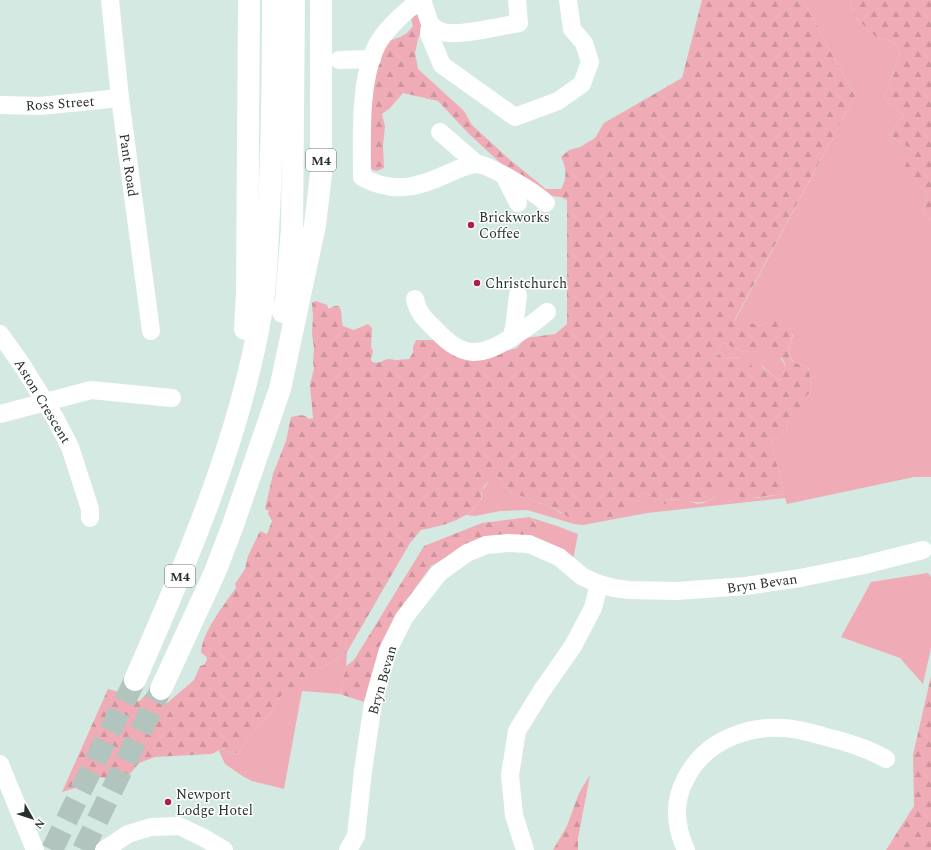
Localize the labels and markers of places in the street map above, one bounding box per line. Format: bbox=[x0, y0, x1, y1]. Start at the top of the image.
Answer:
place label: Brickworks Coffee bbox=[479, 207, 550, 244]
marker: Brickworks Coffee bbox=[466, 220, 476, 230]
place label: Christchurch bbox=[485, 273, 567, 294]
marker: Christchurch bbox=[472, 278, 482, 288]
place label: Newport Lodge Hotel bbox=[176, 784, 253, 821]
marker: Newport Lodge Hotel bbox=[163, 797, 173, 807]

